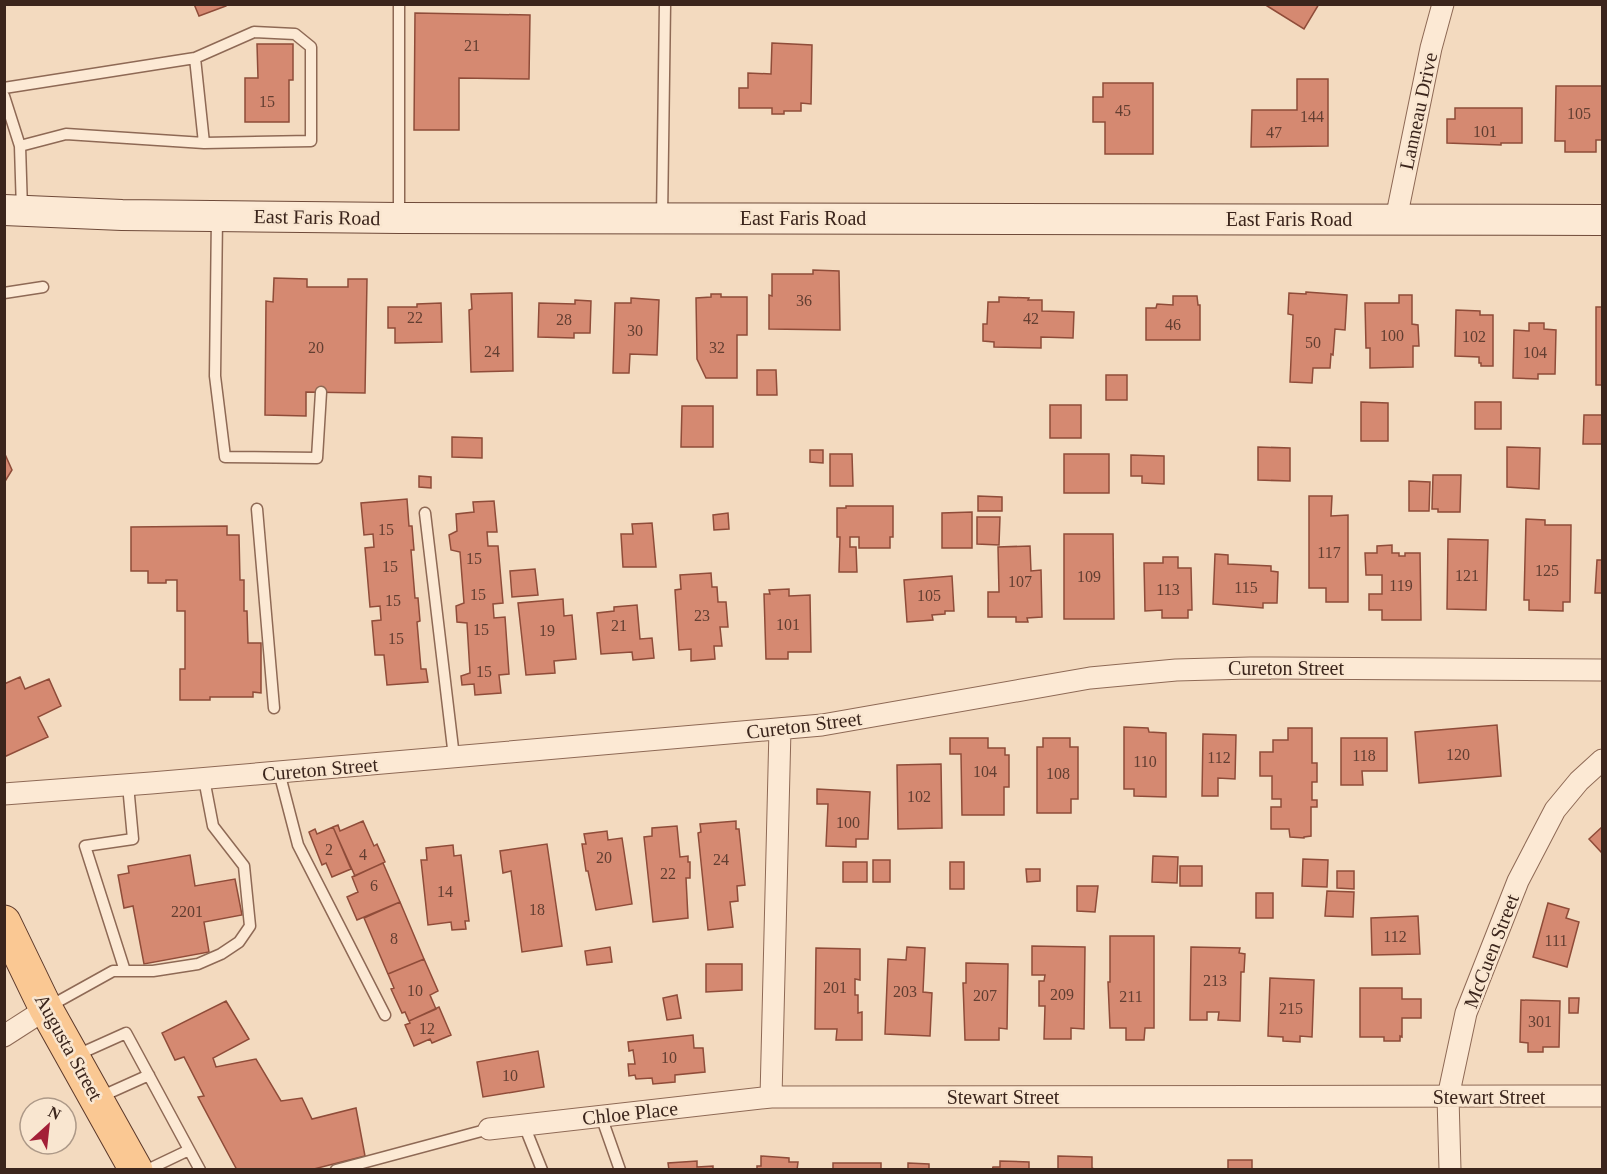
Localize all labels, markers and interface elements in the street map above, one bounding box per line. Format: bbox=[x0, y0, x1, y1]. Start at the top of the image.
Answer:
house number: 21 bbox=[464, 37, 480, 54]
street label: Lanneau Drive bbox=[1395, 50, 1441, 172]
house number: 15 bbox=[259, 93, 275, 110]
house number: 45 bbox=[1115, 102, 1131, 119]
house number: 105 bbox=[1567, 105, 1591, 122]
house number: 144 bbox=[1300, 108, 1324, 125]
house number: 101 bbox=[1473, 123, 1497, 140]
house number: 47 bbox=[1266, 124, 1282, 141]
street label: East Faris Road bbox=[253, 205, 381, 229]
street label: East Faris Road bbox=[740, 207, 866, 229]
street label: East Faris Road bbox=[1226, 208, 1352, 230]
house number: 36 bbox=[796, 292, 812, 309]
house number: 22 bbox=[407, 309, 423, 326]
house number: 42 bbox=[1023, 310, 1039, 327]
house number: 28 bbox=[556, 311, 572, 328]
house number: 46 bbox=[1165, 316, 1181, 333]
house number: 30 bbox=[627, 322, 643, 339]
house number: 100 bbox=[1380, 327, 1404, 344]
house number: 102 bbox=[1462, 328, 1486, 345]
house number: 50 bbox=[1305, 334, 1321, 351]
house number: 20 bbox=[308, 339, 324, 356]
house number: 32 bbox=[709, 339, 725, 356]
house number: 24 bbox=[484, 343, 500, 360]
house number: 104 bbox=[1523, 344, 1547, 361]
house number: 15 bbox=[378, 521, 394, 538]
house number: 117 bbox=[1317, 544, 1341, 561]
house number: 15 bbox=[466, 550, 482, 567]
house number: 15 bbox=[382, 558, 398, 575]
house number: 125 bbox=[1535, 562, 1559, 579]
house number: 121 bbox=[1455, 567, 1479, 584]
house number: 109 bbox=[1077, 568, 1101, 585]
house number: 107 bbox=[1008, 573, 1032, 590]
house number: 119 bbox=[1389, 577, 1413, 594]
house number: 115 bbox=[1234, 579, 1258, 596]
house number: 113 bbox=[1156, 581, 1180, 598]
house number: 15 bbox=[470, 586, 486, 603]
house number: 105 bbox=[917, 587, 941, 604]
house number: 15 bbox=[385, 592, 401, 609]
house number: 23 bbox=[694, 607, 710, 624]
house number: 101 bbox=[776, 616, 800, 633]
house number: 21 bbox=[611, 617, 627, 634]
house number: 15 bbox=[473, 621, 489, 638]
house number: 19 bbox=[539, 622, 555, 639]
house number: 15 bbox=[388, 630, 404, 647]
street label: Cureton Street bbox=[1228, 657, 1344, 679]
house number: 15 bbox=[476, 663, 492, 680]
street label: Cureton Street bbox=[745, 707, 863, 743]
house number: 120 bbox=[1446, 746, 1470, 763]
house number: 118 bbox=[1352, 747, 1376, 764]
house number: 112 bbox=[1207, 749, 1231, 766]
street label: Cureton Street bbox=[261, 753, 379, 785]
house number: 110 bbox=[1133, 753, 1157, 770]
house number: 104 bbox=[973, 763, 997, 780]
house number: 108 bbox=[1046, 765, 1070, 782]
house number: 102 bbox=[907, 788, 931, 805]
house number: 100 bbox=[836, 814, 860, 831]
house number: 2 bbox=[325, 841, 333, 858]
house number: 4 bbox=[359, 846, 367, 863]
house number: 20 bbox=[596, 849, 612, 866]
house number: 24 bbox=[713, 851, 729, 868]
house number: 22 bbox=[660, 865, 676, 882]
house number: 6 bbox=[370, 877, 378, 894]
house number: 14 bbox=[437, 883, 453, 900]
street label: McCuen Street bbox=[1459, 890, 1523, 1011]
house number: 18 bbox=[529, 901, 545, 918]
house number: 2201 bbox=[171, 903, 203, 920]
house number: 112 bbox=[1383, 928, 1407, 945]
house number: 8 bbox=[390, 930, 398, 947]
house number: 111 bbox=[1545, 932, 1567, 949]
house number: 213 bbox=[1203, 972, 1227, 989]
house number: 201 bbox=[823, 979, 847, 996]
house number: 10 bbox=[407, 982, 423, 999]
house number: 203 bbox=[893, 983, 917, 1000]
house number: 209 bbox=[1050, 986, 1074, 1003]
house number: 207 bbox=[973, 987, 997, 1004]
house number: 211 bbox=[1119, 988, 1143, 1005]
street label: Augusta Street bbox=[30, 990, 108, 1105]
house number: 215 bbox=[1279, 1000, 1303, 1017]
house number: 301 bbox=[1528, 1013, 1552, 1030]
house number: 12 bbox=[419, 1020, 435, 1037]
house number: 10 bbox=[661, 1049, 677, 1066]
house number: 10 bbox=[502, 1067, 518, 1084]
street label: Stewart Street bbox=[947, 1086, 1060, 1108]
street label: Stewart Street bbox=[1433, 1086, 1546, 1108]
north arrow bbox=[18, 1096, 78, 1156]
street label: Chloe Place bbox=[581, 1097, 679, 1129]
text: N bbox=[46, 1103, 64, 1123]

